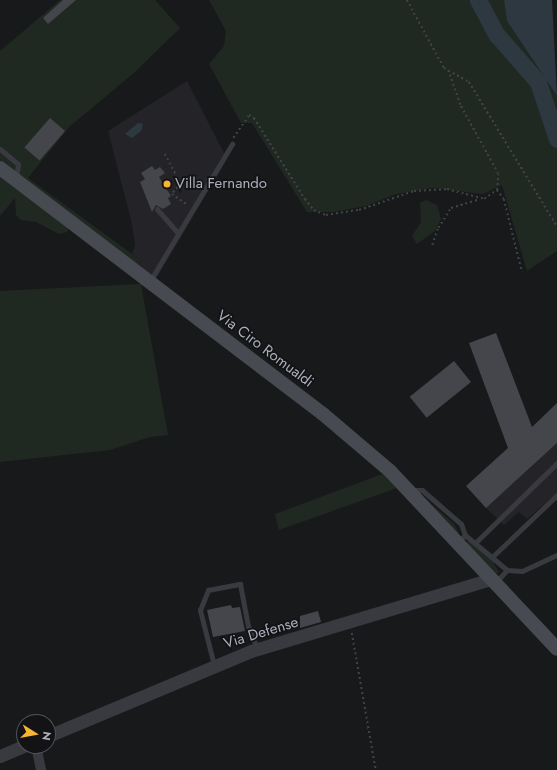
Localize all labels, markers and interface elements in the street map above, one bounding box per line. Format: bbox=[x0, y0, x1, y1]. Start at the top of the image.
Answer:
place label: Villa Fernando bbox=[175, 175, 267, 193]
marker: Villa Fernando bbox=[162, 179, 172, 189]
street label: Via Ciro Romualdi bbox=[213, 307, 317, 391]
street label: Via Defense bbox=[222, 613, 300, 653]
north arrow bbox=[16, 714, 56, 754]
text: N bbox=[38, 730, 55, 742]

